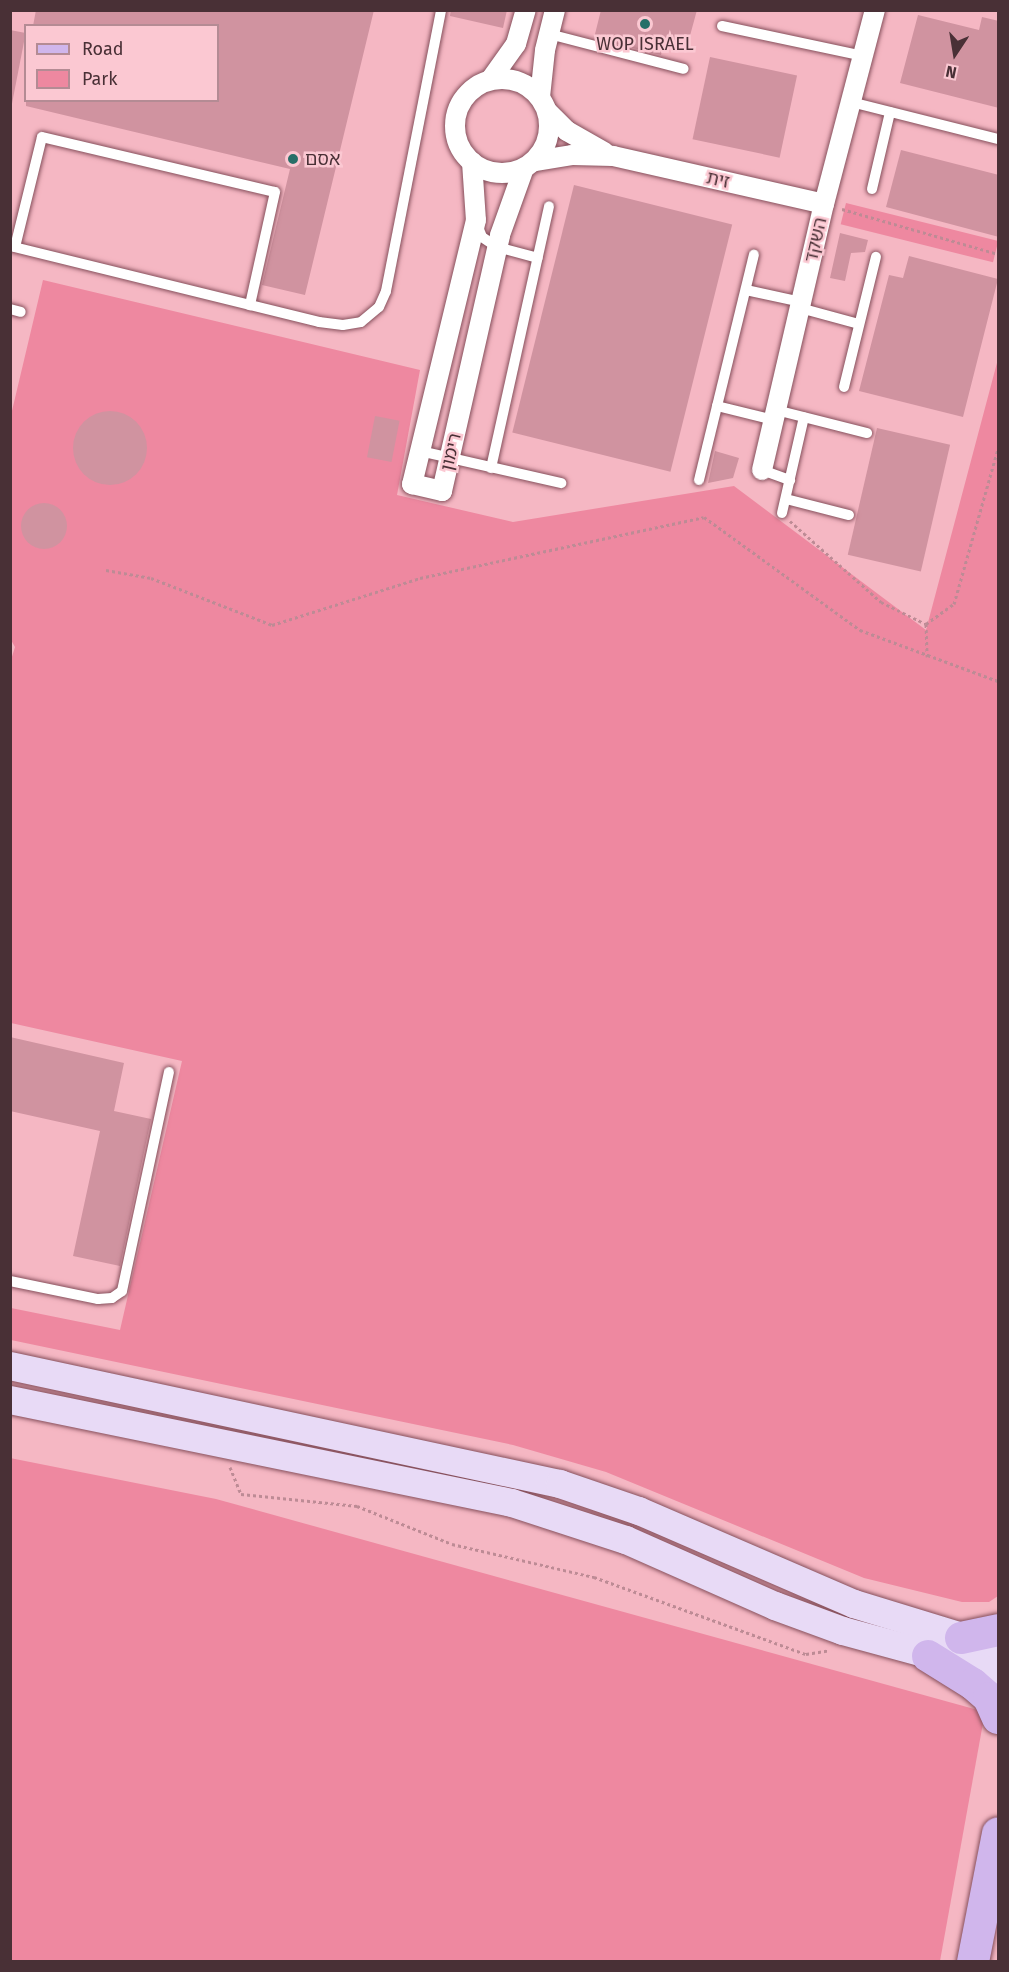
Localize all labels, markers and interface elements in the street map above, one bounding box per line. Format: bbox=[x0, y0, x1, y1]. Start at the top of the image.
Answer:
marker: WOP ISRAEL bbox=[638, 17, 652, 31]
legend bbox=[24, 24, 219, 102]
north arrow bbox=[925, 24, 985, 84]
place label: WOP ISRAEL bbox=[596, 33, 694, 55]
text: Road bbox=[82, 38, 124, 60]
text: N bbox=[944, 62, 958, 82]
text: Park bbox=[82, 68, 117, 90]
place label: אסם bbox=[305, 148, 340, 170]
marker: אסם bbox=[286, 152, 300, 166]
street label: זית bbox=[704, 167, 732, 193]
street label: השקד bbox=[800, 215, 832, 265]
street label: רימון bbox=[436, 431, 466, 473]

